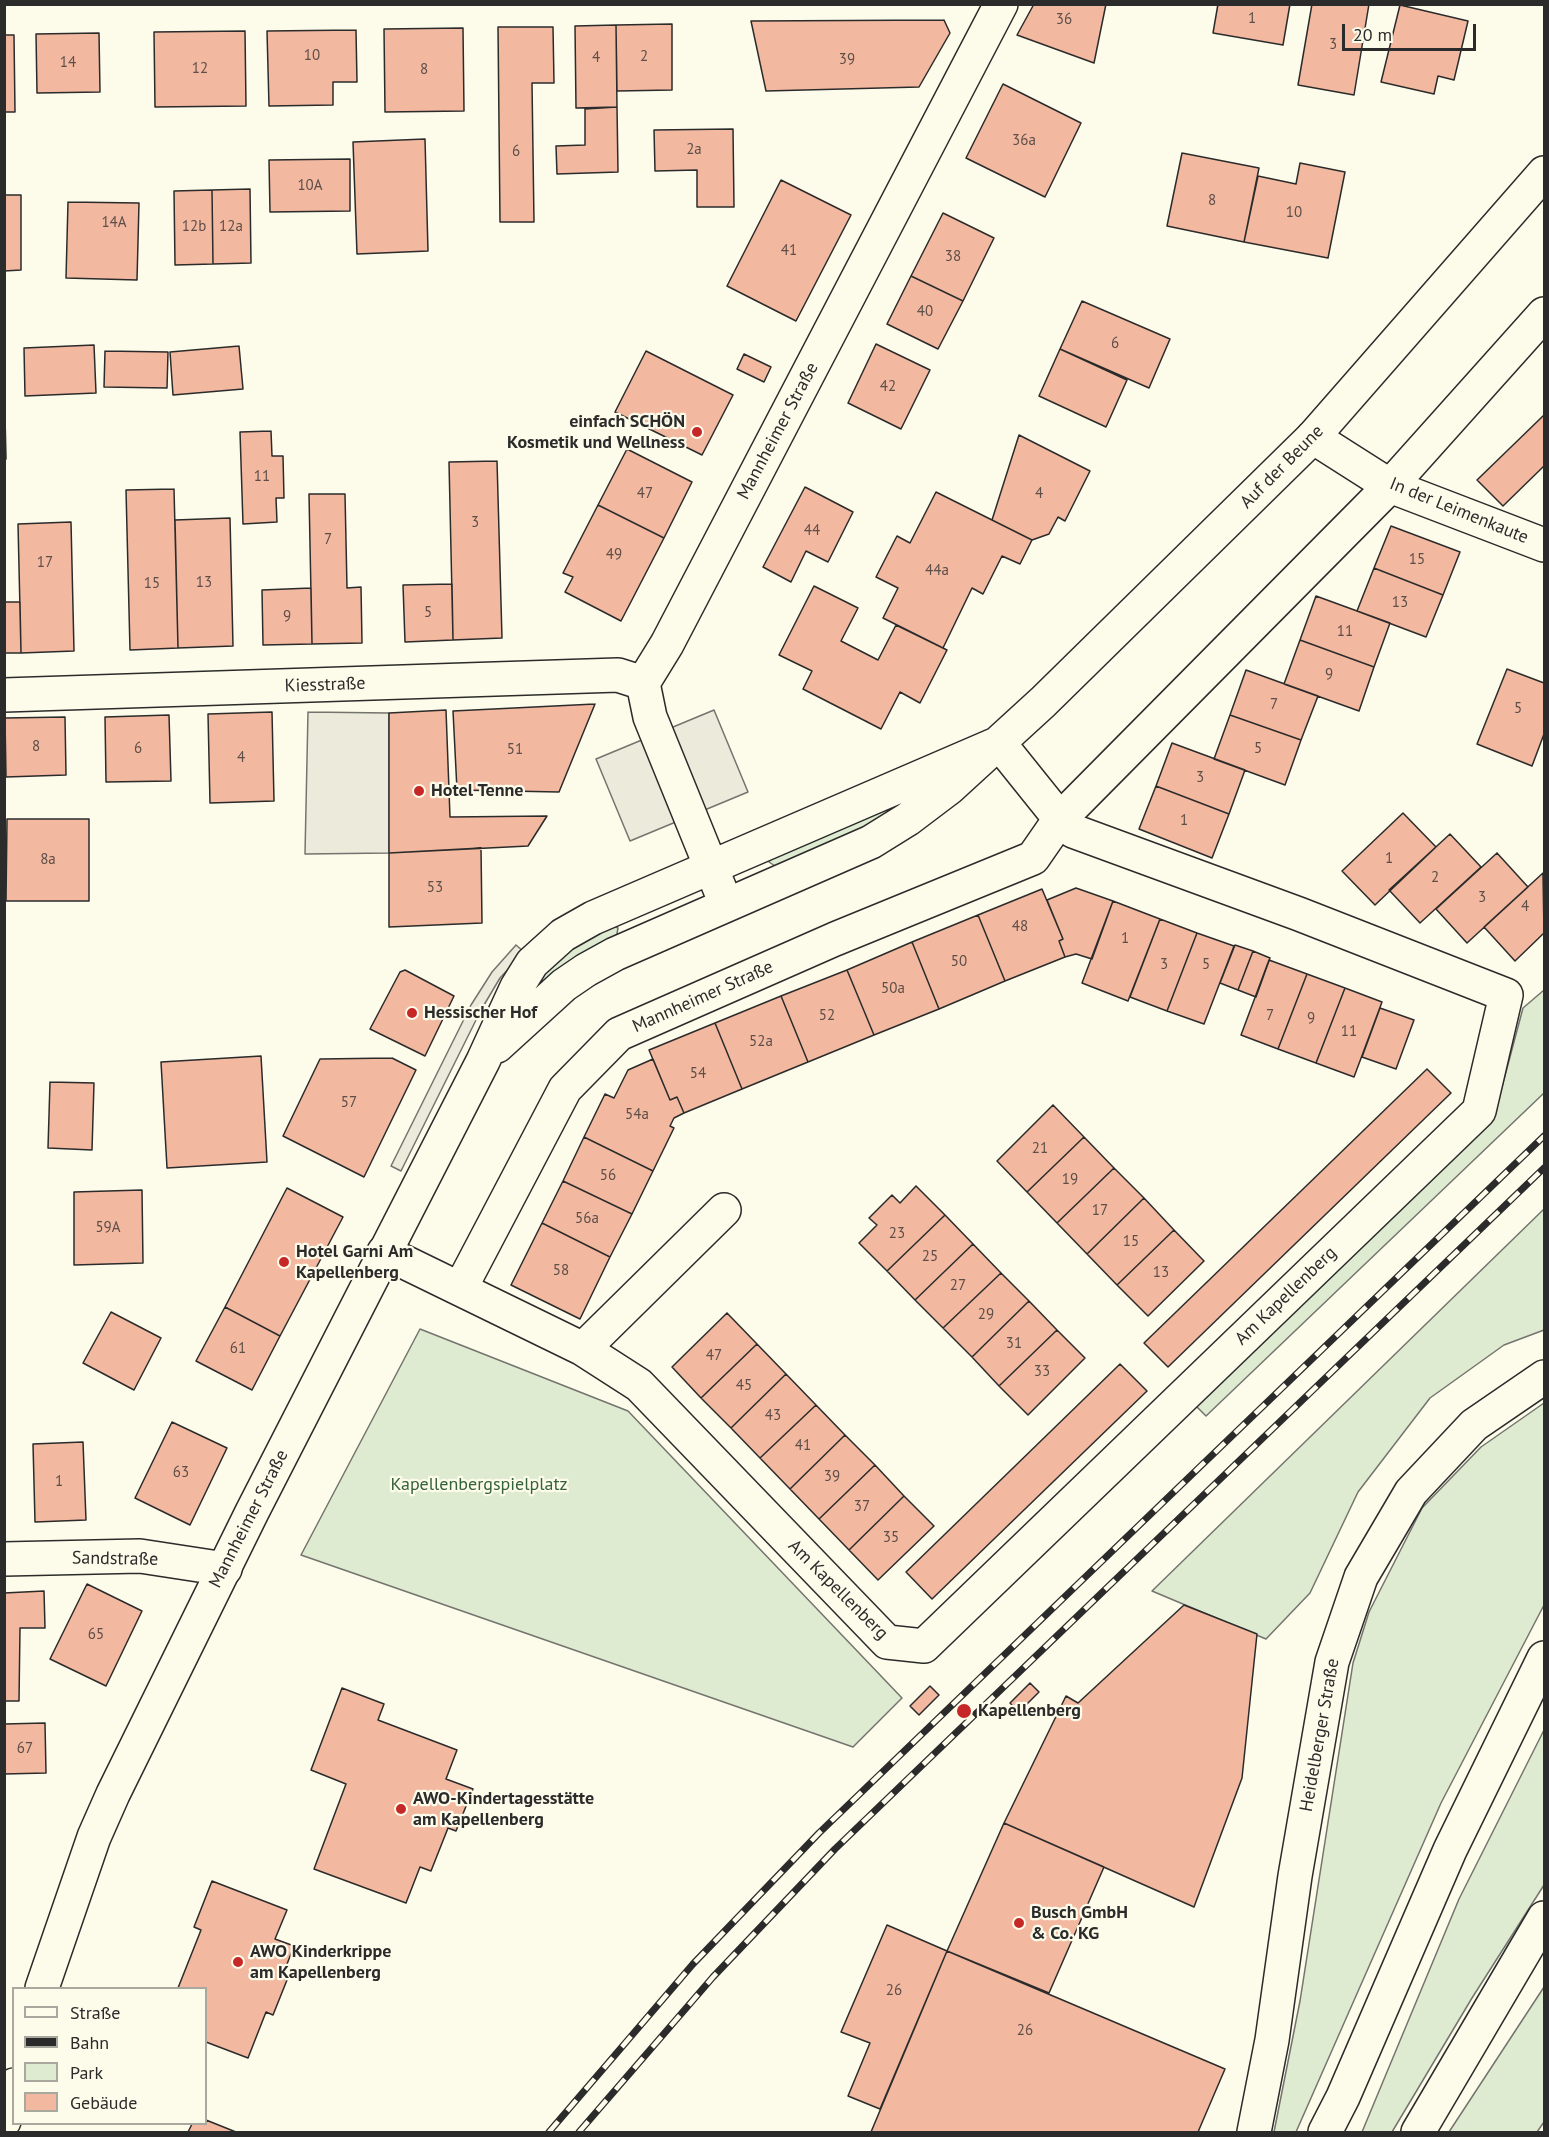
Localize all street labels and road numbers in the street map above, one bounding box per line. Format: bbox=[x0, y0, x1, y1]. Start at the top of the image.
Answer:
street label: Mannheimer Straße bbox=[733, 359, 823, 503]
street label: Auf der Beune bbox=[1236, 421, 1328, 513]
street label: In der Leimenkaute bbox=[1386, 473, 1532, 549]
street label: Kiesstraße bbox=[284, 673, 366, 697]
street label: Mannheimer Straße bbox=[629, 956, 777, 1038]
street label: Am Kapellenberg bbox=[1231, 1242, 1341, 1350]
street label: Mannheimer Straße bbox=[205, 1446, 293, 1592]
street label: Am Kapellenberg bbox=[784, 1536, 892, 1644]
street label: Sandstraße bbox=[72, 1547, 158, 1571]
street label: Heidelberger Straße bbox=[1296, 1657, 1344, 1813]

